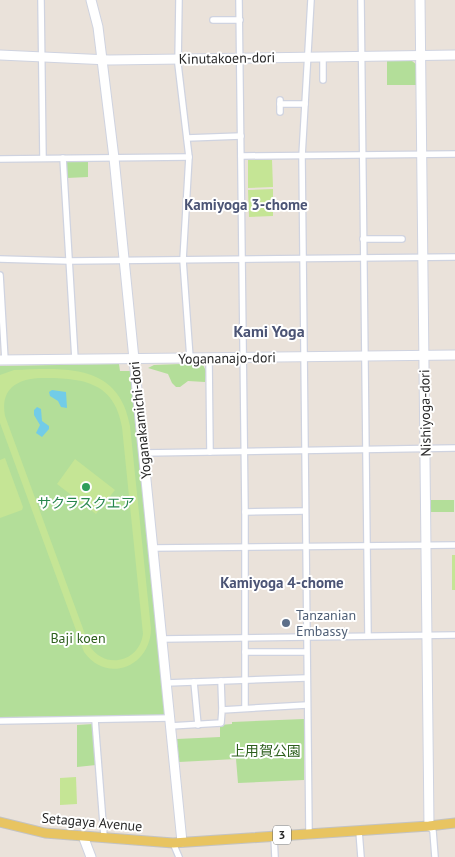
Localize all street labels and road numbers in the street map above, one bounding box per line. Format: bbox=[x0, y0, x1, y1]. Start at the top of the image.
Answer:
street label: Kinutakoen-dori bbox=[179, 48, 275, 68]
street label: Yogananajo-dori bbox=[178, 348, 276, 368]
street label: Yoganakamichi-dori bbox=[125, 360, 155, 480]
street label: Nishiyoga-dori bbox=[415, 369, 435, 457]
street label: Setagaya Avenue bbox=[41, 809, 143, 835]
road number: 3 bbox=[273, 826, 291, 844]

